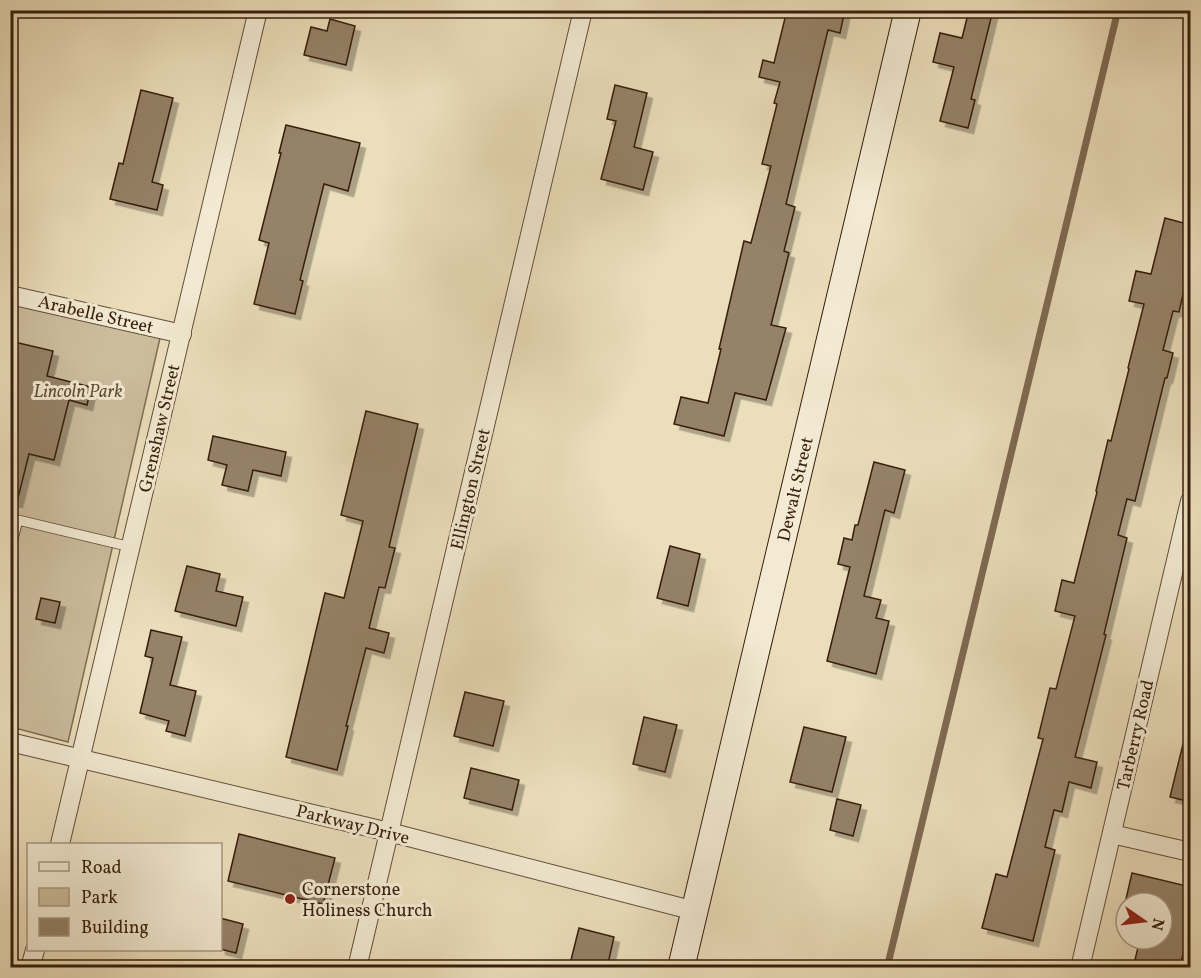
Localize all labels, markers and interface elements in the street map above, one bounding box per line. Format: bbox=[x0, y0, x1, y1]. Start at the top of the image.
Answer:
street label: Arabelle Street bbox=[36, 290, 156, 341]
street label: Grenshaw Street bbox=[134, 362, 187, 495]
park label: Lincoln Park bbox=[33, 380, 123, 405]
street label: Ellington Street bbox=[445, 426, 498, 553]
street label: Dewalt Street bbox=[772, 434, 821, 544]
street label: Tarberry Road bbox=[1112, 678, 1161, 793]
street label: Parkway Drive bbox=[293, 799, 412, 852]
legend bbox=[27, 843, 222, 951]
text: Road bbox=[81, 856, 122, 881]
place label: Cornerstone Holiness Church bbox=[302, 878, 433, 924]
text: Park bbox=[81, 886, 118, 911]
north arrow bbox=[1114, 891, 1174, 951]
marker: Cornerstone Holiness Church bbox=[283, 892, 297, 906]
text: Building bbox=[81, 916, 149, 941]
text: N bbox=[1144, 916, 1169, 933]

